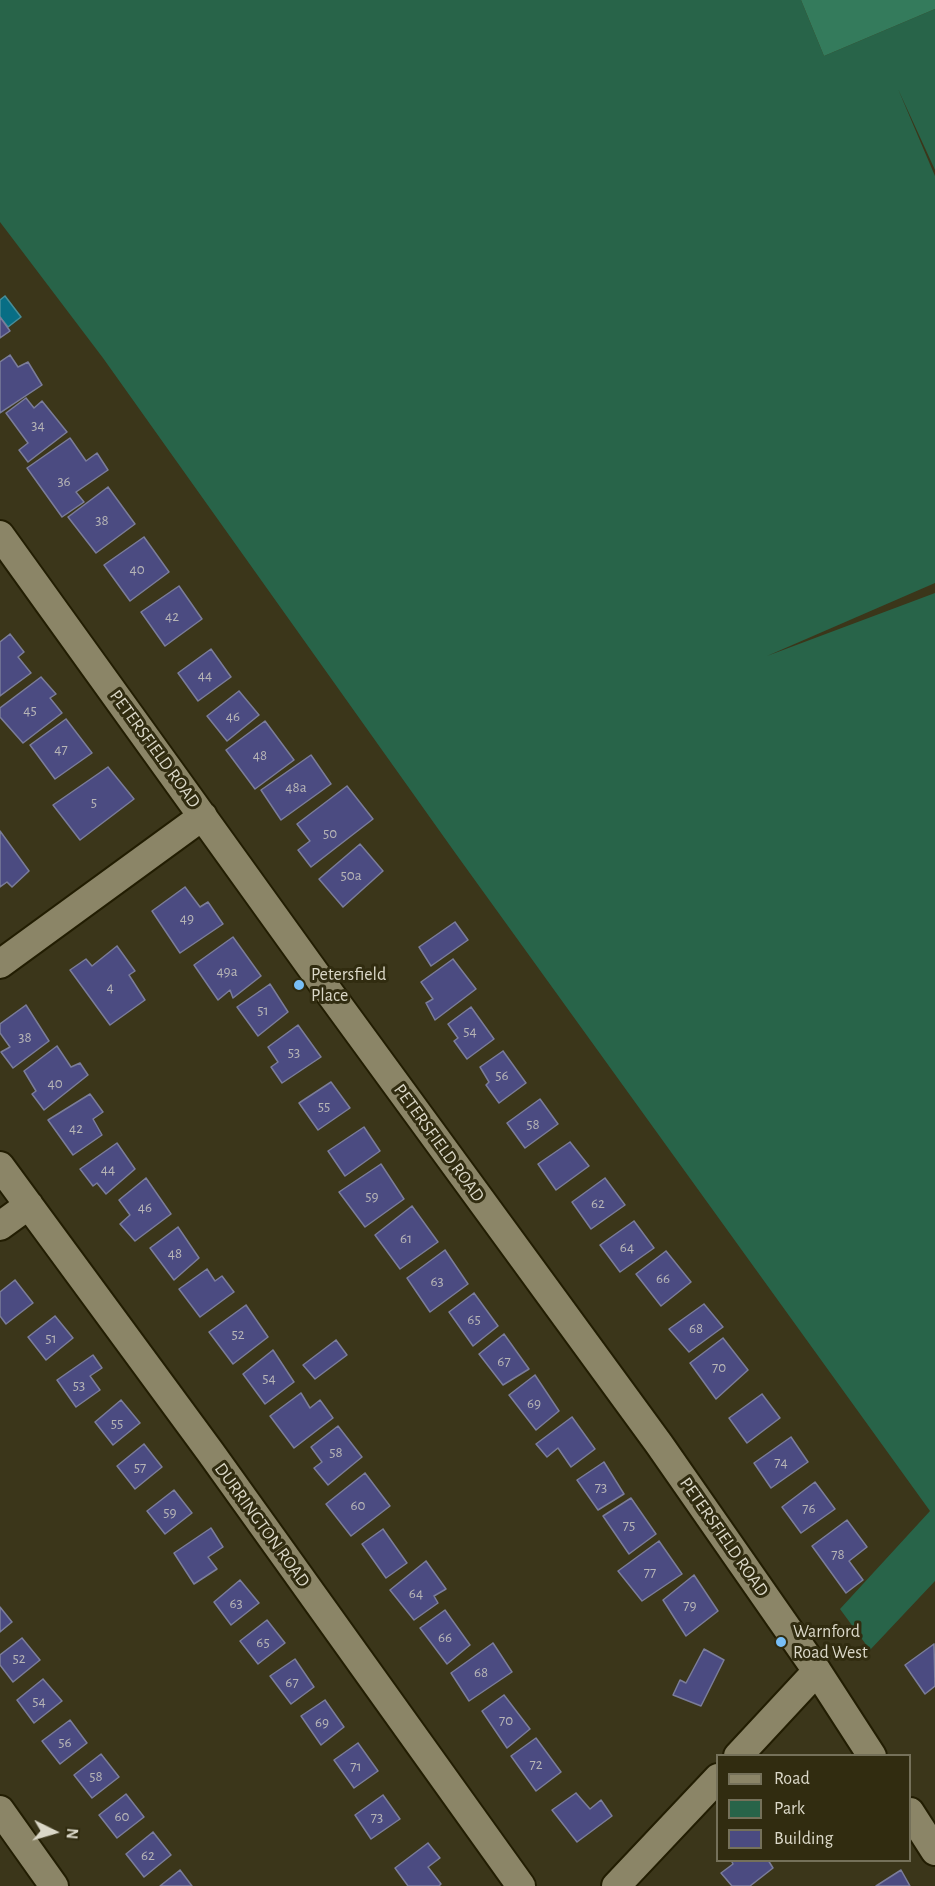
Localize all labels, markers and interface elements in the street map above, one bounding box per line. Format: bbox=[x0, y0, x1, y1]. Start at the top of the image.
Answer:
house number: 34 bbox=[31, 416, 45, 434]
house number: 36 bbox=[57, 472, 71, 490]
house number: 38 bbox=[95, 511, 109, 529]
house number: 40 bbox=[129, 560, 145, 578]
house number: 42 bbox=[165, 607, 179, 625]
house number: 44 bbox=[198, 666, 212, 684]
street label: PETERSFIELD ROAD bbox=[105, 686, 205, 812]
house number: 45 bbox=[23, 701, 37, 719]
house number: 46 bbox=[226, 707, 240, 725]
house number: 47 bbox=[54, 740, 68, 758]
house number: 48 bbox=[253, 746, 267, 764]
house number: 48a bbox=[285, 778, 307, 796]
house number: 5 bbox=[91, 793, 97, 811]
house number: 50 bbox=[323, 824, 337, 842]
house number: 50a bbox=[340, 866, 362, 884]
house number: 49 bbox=[180, 909, 194, 927]
house number: 49a bbox=[216, 962, 238, 980]
place label: Petersfield Place bbox=[311, 964, 386, 1006]
house number: 4 bbox=[106, 978, 114, 996]
marker: Petersfield Place bbox=[292, 978, 306, 992]
house number: 51 bbox=[257, 1001, 269, 1019]
house number: 54 bbox=[463, 1022, 477, 1040]
house number: 38 bbox=[18, 1028, 32, 1046]
house number: 53 bbox=[288, 1043, 300, 1061]
house number: 56 bbox=[495, 1066, 509, 1084]
house number: 40 bbox=[47, 1074, 63, 1092]
street label: PETERSFIELD ROAD bbox=[389, 1080, 489, 1206]
house number: 55 bbox=[318, 1097, 330, 1115]
house number: 58 bbox=[526, 1115, 540, 1133]
house number: 42 bbox=[69, 1119, 83, 1137]
house number: 44 bbox=[101, 1160, 115, 1178]
house number: 59 bbox=[365, 1187, 379, 1205]
house number: 62 bbox=[591, 1194, 605, 1212]
house number: 46 bbox=[138, 1198, 152, 1216]
house number: 61 bbox=[400, 1229, 412, 1247]
house number: 64 bbox=[620, 1238, 634, 1256]
house number: 48 bbox=[168, 1244, 182, 1262]
house number: 66 bbox=[656, 1269, 670, 1287]
house number: 63 bbox=[430, 1272, 444, 1290]
house number: 65 bbox=[467, 1310, 481, 1328]
house number: 68 bbox=[689, 1319, 703, 1337]
house number: 52 bbox=[231, 1325, 245, 1343]
house number: 51 bbox=[45, 1329, 57, 1347]
house number: 67 bbox=[497, 1352, 511, 1370]
house number: 70 bbox=[712, 1358, 726, 1376]
house number: 54 bbox=[262, 1369, 276, 1387]
house number: 53 bbox=[73, 1376, 85, 1394]
house number: 69 bbox=[527, 1394, 541, 1412]
house number: 55 bbox=[111, 1414, 123, 1432]
house number: 58 bbox=[329, 1443, 343, 1461]
house number: 74 bbox=[774, 1453, 788, 1471]
house number: 57 bbox=[134, 1458, 146, 1476]
street label: DURRINGTON ROAD bbox=[210, 1459, 314, 1591]
street label: PETERSFIELD ROAD bbox=[675, 1473, 773, 1601]
house number: 73 bbox=[595, 1478, 607, 1496]
house number: 60 bbox=[351, 1496, 365, 1514]
house number: 76 bbox=[802, 1499, 816, 1517]
house number: 59 bbox=[163, 1503, 177, 1521]
house number: 75 bbox=[623, 1516, 635, 1534]
house number: 78 bbox=[831, 1545, 845, 1563]
house number: 77 bbox=[644, 1563, 656, 1581]
house number: 64 bbox=[409, 1584, 423, 1602]
house number: 63 bbox=[229, 1594, 243, 1612]
house number: 79 bbox=[683, 1596, 697, 1614]
place label: Warnford Road West bbox=[793, 1621, 868, 1664]
house number: 66 bbox=[438, 1628, 452, 1646]
house number: 65 bbox=[256, 1633, 270, 1651]
marker: Warnford Road West bbox=[774, 1635, 788, 1649]
house number: 52 bbox=[12, 1649, 26, 1667]
house number: 68 bbox=[474, 1663, 488, 1681]
house number: 67 bbox=[285, 1673, 299, 1691]
house number: 54 bbox=[32, 1692, 46, 1710]
house number: 70 bbox=[499, 1711, 513, 1729]
house number: 69 bbox=[315, 1713, 329, 1731]
house number: 56 bbox=[58, 1733, 72, 1751]
legend bbox=[716, 1754, 911, 1862]
house number: 72 bbox=[529, 1755, 543, 1773]
house number: 71 bbox=[350, 1757, 362, 1775]
house number: 58 bbox=[89, 1767, 103, 1785]
text: Road bbox=[774, 1770, 810, 1788]
text: Park bbox=[774, 1800, 805, 1818]
north arrow bbox=[24, 1802, 84, 1862]
house number: 60 bbox=[115, 1807, 129, 1825]
house number: 73 bbox=[371, 1808, 383, 1826]
text: N bbox=[63, 1827, 80, 1840]
text: Building bbox=[774, 1830, 833, 1848]
house number: 62 bbox=[141, 1846, 155, 1864]

